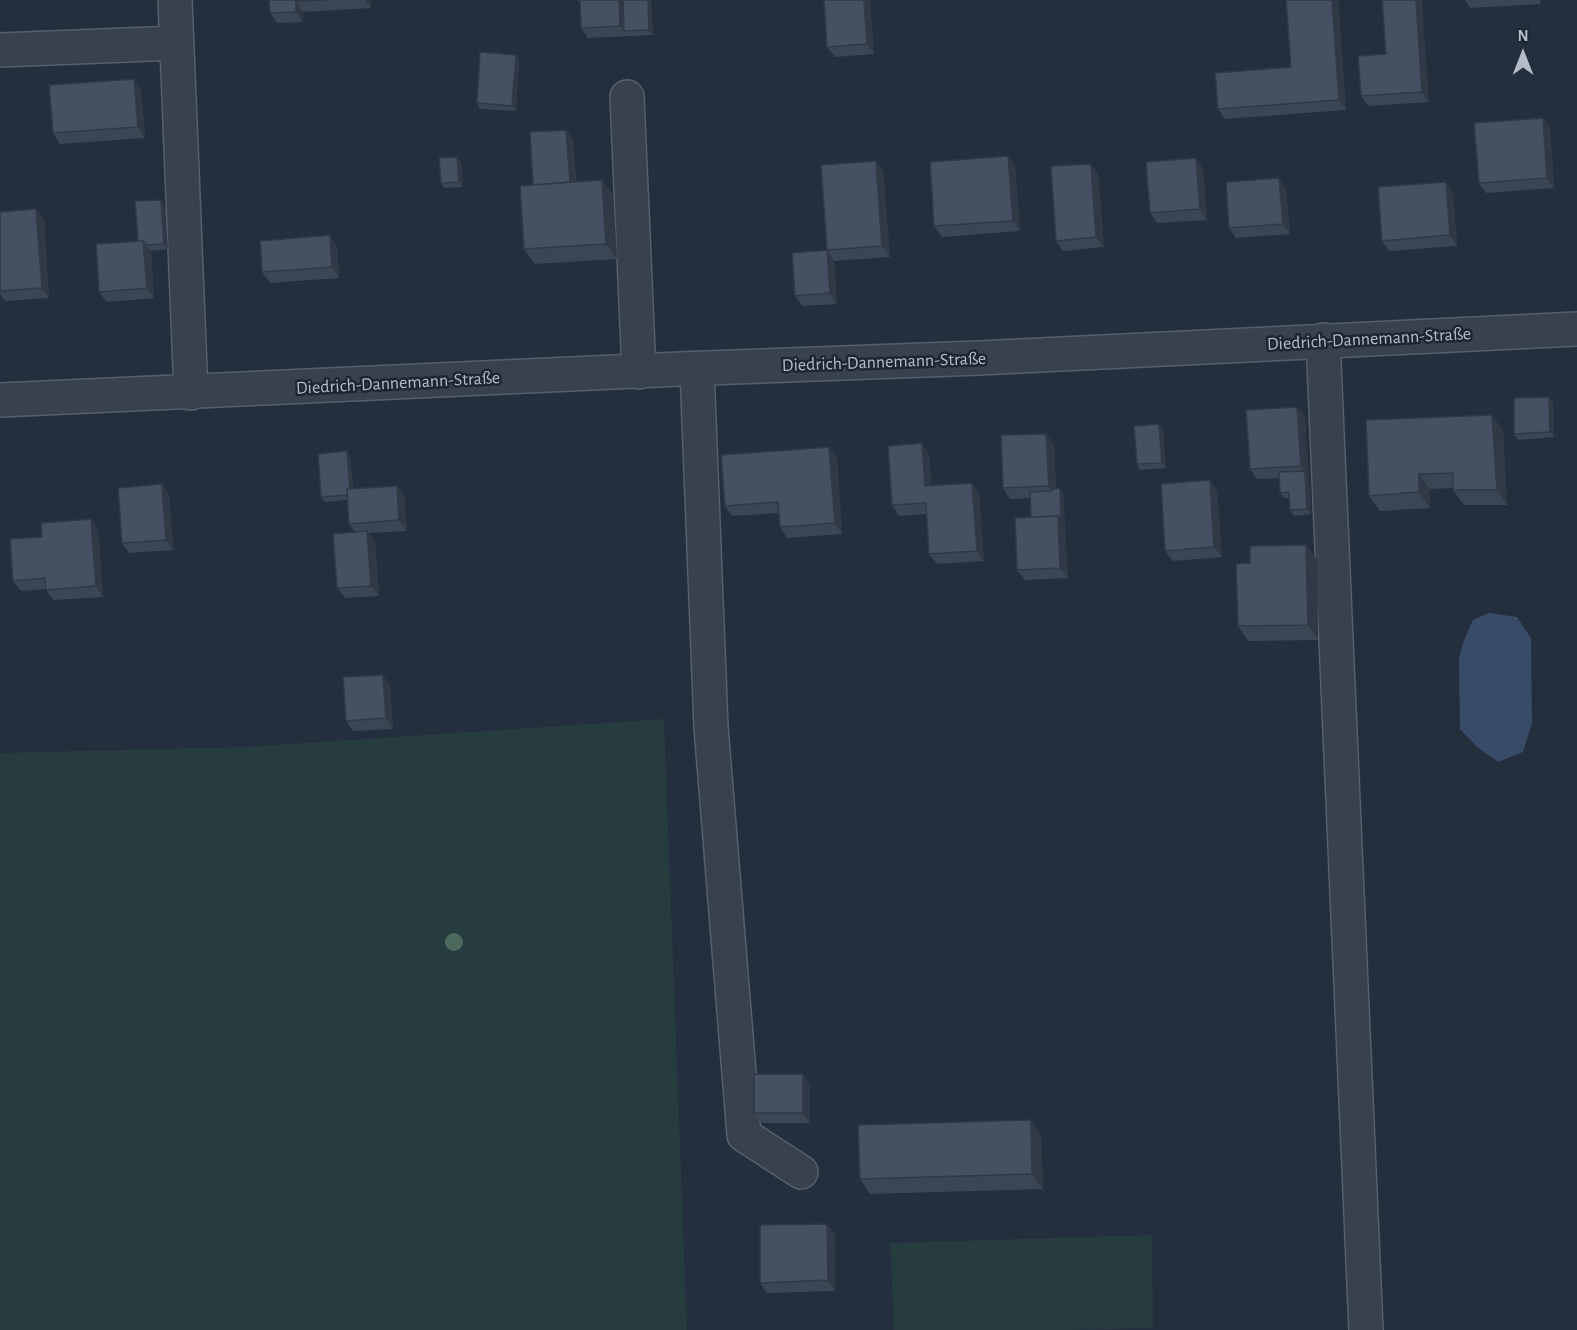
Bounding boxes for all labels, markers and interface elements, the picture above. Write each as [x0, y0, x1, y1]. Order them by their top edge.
north arrow [1493, 24, 1553, 84]
text: N [1517, 28, 1529, 44]
street label: Diedrich-Dannemann-Straße [1266, 323, 1472, 355]
street label: Diedrich-Dannemann-Straße [781, 348, 987, 376]
street label: Diedrich-Dannemann-Straße [295, 367, 501, 399]

